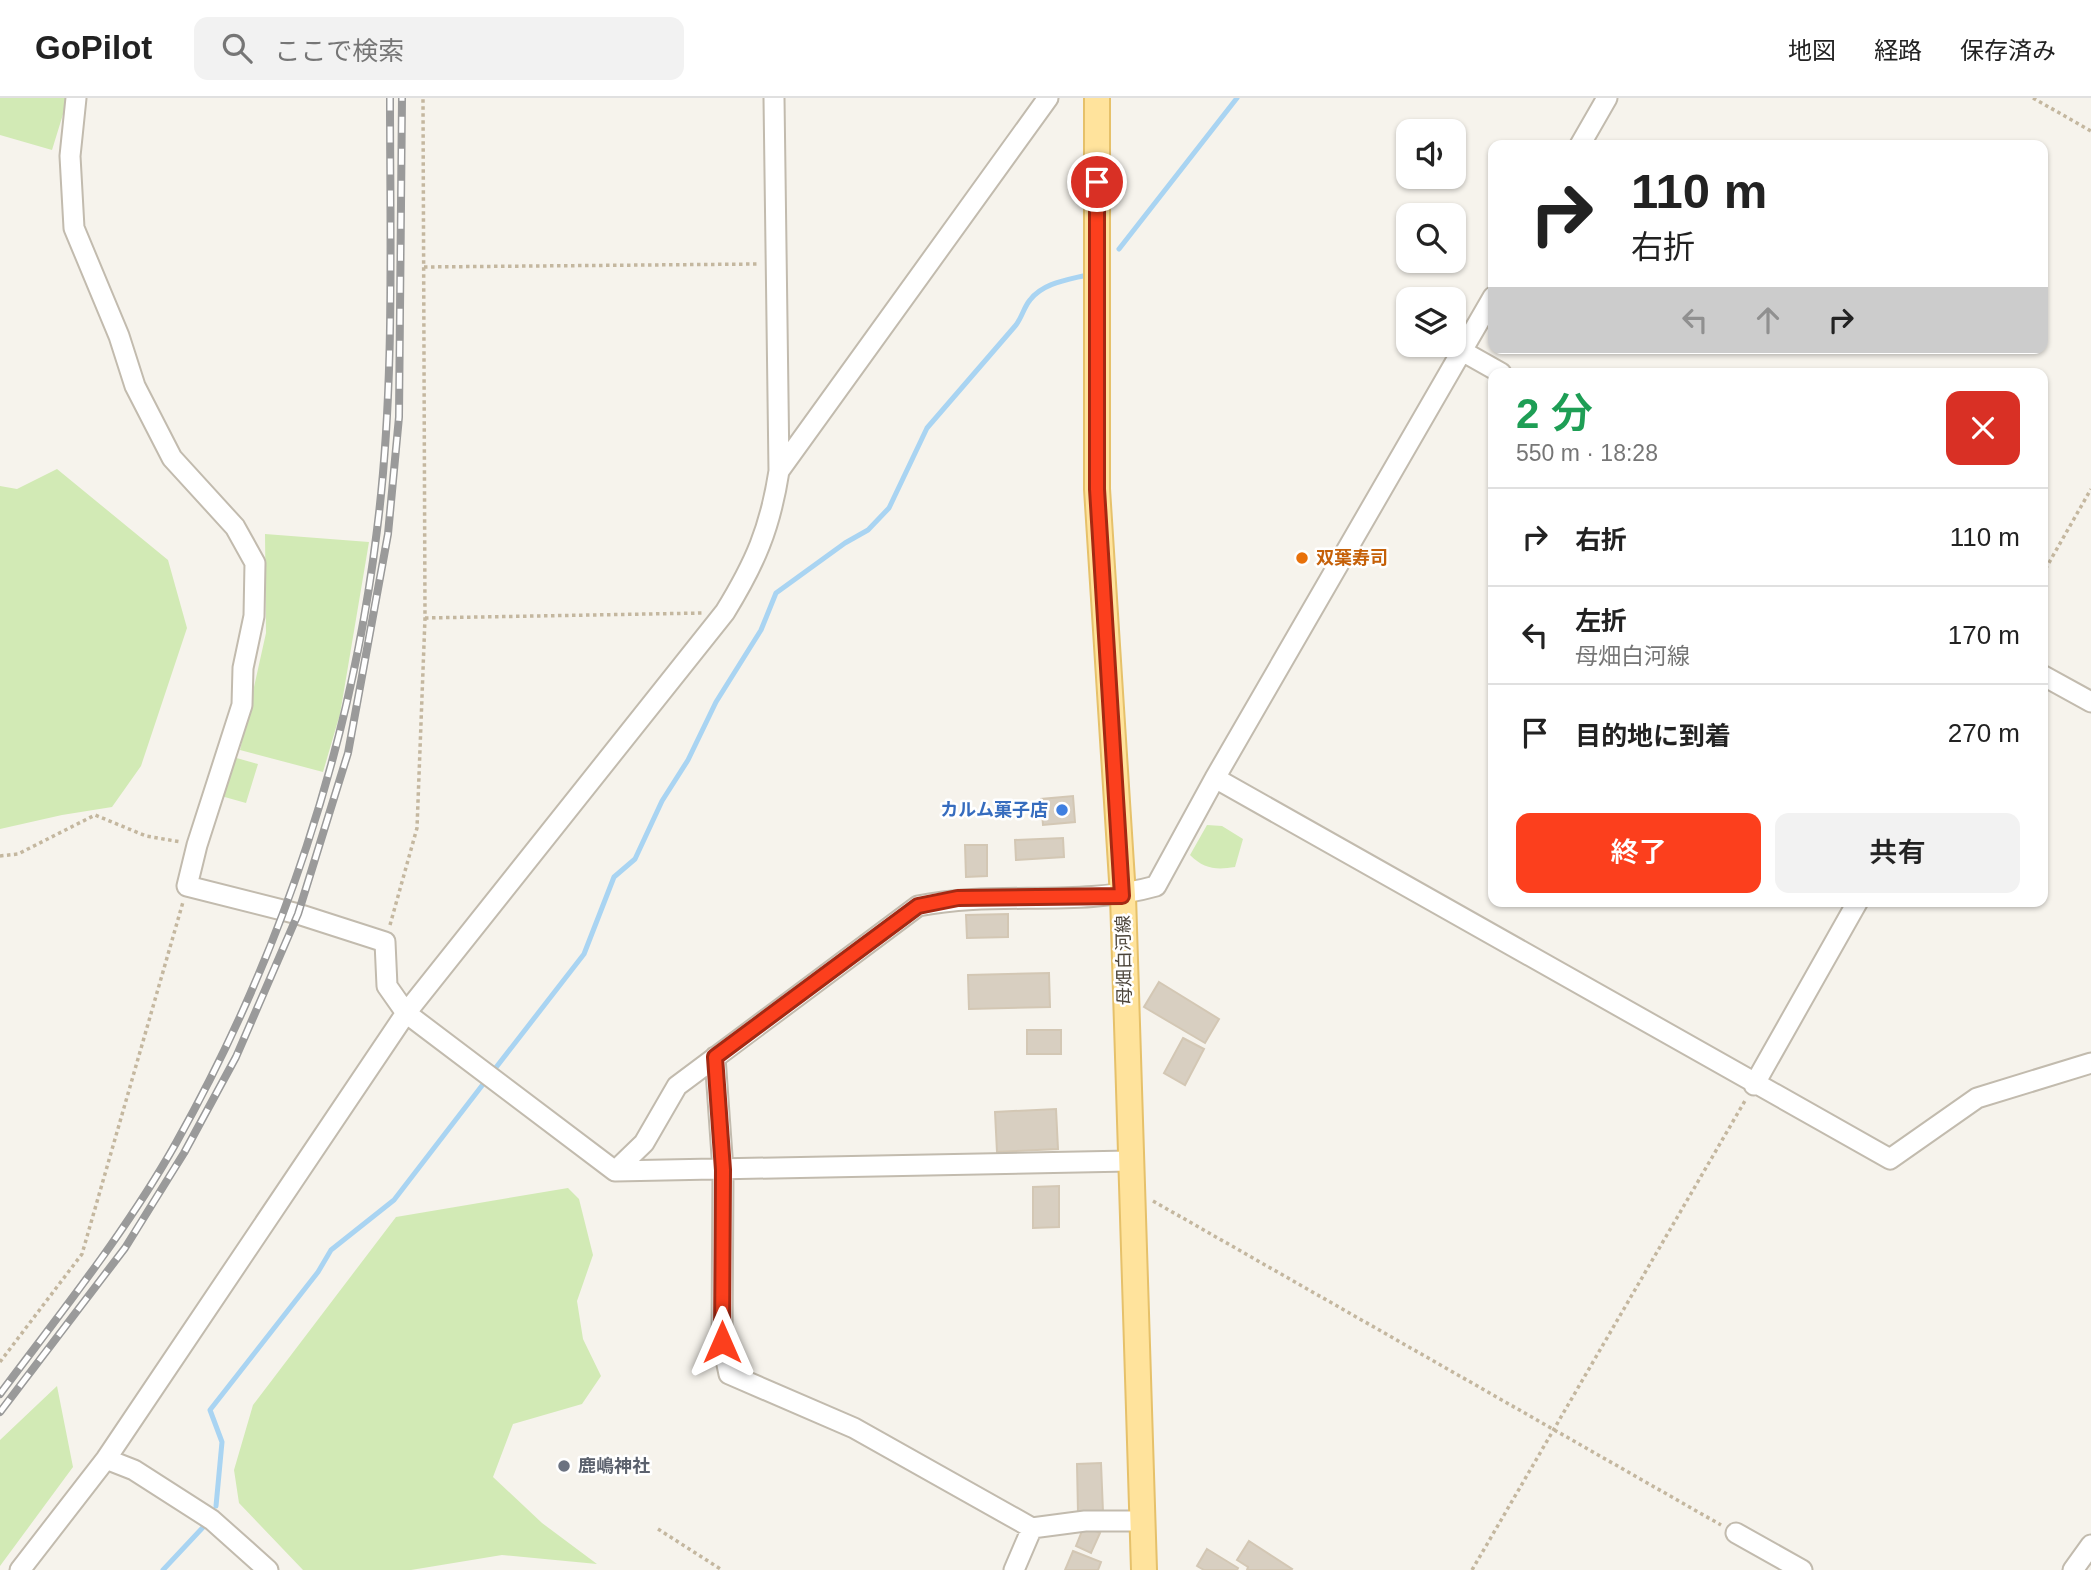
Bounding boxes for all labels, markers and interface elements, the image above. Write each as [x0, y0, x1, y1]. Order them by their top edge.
search box [194, 17, 684, 80]
text: GoPilot [35, 29, 152, 66]
icon: search [218, 29, 256, 67]
text: ここで検索 [274, 36, 404, 66]
text: 地図 [1788, 37, 1836, 64]
text: 経路 [1874, 37, 1922, 64]
text: 保存済み [1960, 37, 2056, 64]
map controls [1396, 119, 1466, 357]
button: sound [1396, 119, 1466, 189]
pin [1067, 152, 1127, 212]
icon: arrive [1078, 163, 1116, 201]
text: 110 m [1631, 164, 1767, 218]
icon: right [1516, 168, 1607, 259]
button: search [1396, 203, 1466, 273]
text: 右折 [1631, 229, 1695, 265]
button: layers [1396, 287, 1466, 357]
icon: left [1676, 301, 1714, 339]
icon: ahead [1749, 301, 1787, 339]
icon: right [1822, 301, 1860, 339]
text: 2 分 [1516, 390, 1593, 437]
button: close [1946, 391, 2020, 465]
text: 550 m · 18:28 [1516, 440, 1658, 466]
icon: right [1516, 518, 1554, 556]
text: 110 m [1950, 522, 2020, 552]
text: 右折 [1575, 525, 1627, 555]
place label: 双葉寿司 [1316, 548, 1388, 568]
marker: 双葉寿司 [1294, 550, 1310, 566]
text: 左折 [1575, 606, 1627, 636]
icon: left [1516, 616, 1554, 654]
text: 170 m [1948, 620, 2020, 650]
text: 母畑白河線 [1575, 643, 1690, 669]
icon: arrive [1516, 714, 1554, 752]
text: 270 m [1948, 718, 2020, 748]
text: 目的地に到着 [1575, 721, 1731, 751]
place label: カルム菓子店 [940, 800, 1048, 820]
marker: カルム菓子店 [1054, 802, 1070, 818]
button: 終了 [1516, 813, 1761, 893]
button: 共有 [1775, 813, 2020, 893]
street label: 母畑白河線 [1113, 915, 1135, 1005]
position arrow [685, 1305, 759, 1379]
place label: 鹿嶋神社 [578, 1456, 650, 1476]
marker: 鹿嶋神社 [556, 1458, 572, 1474]

